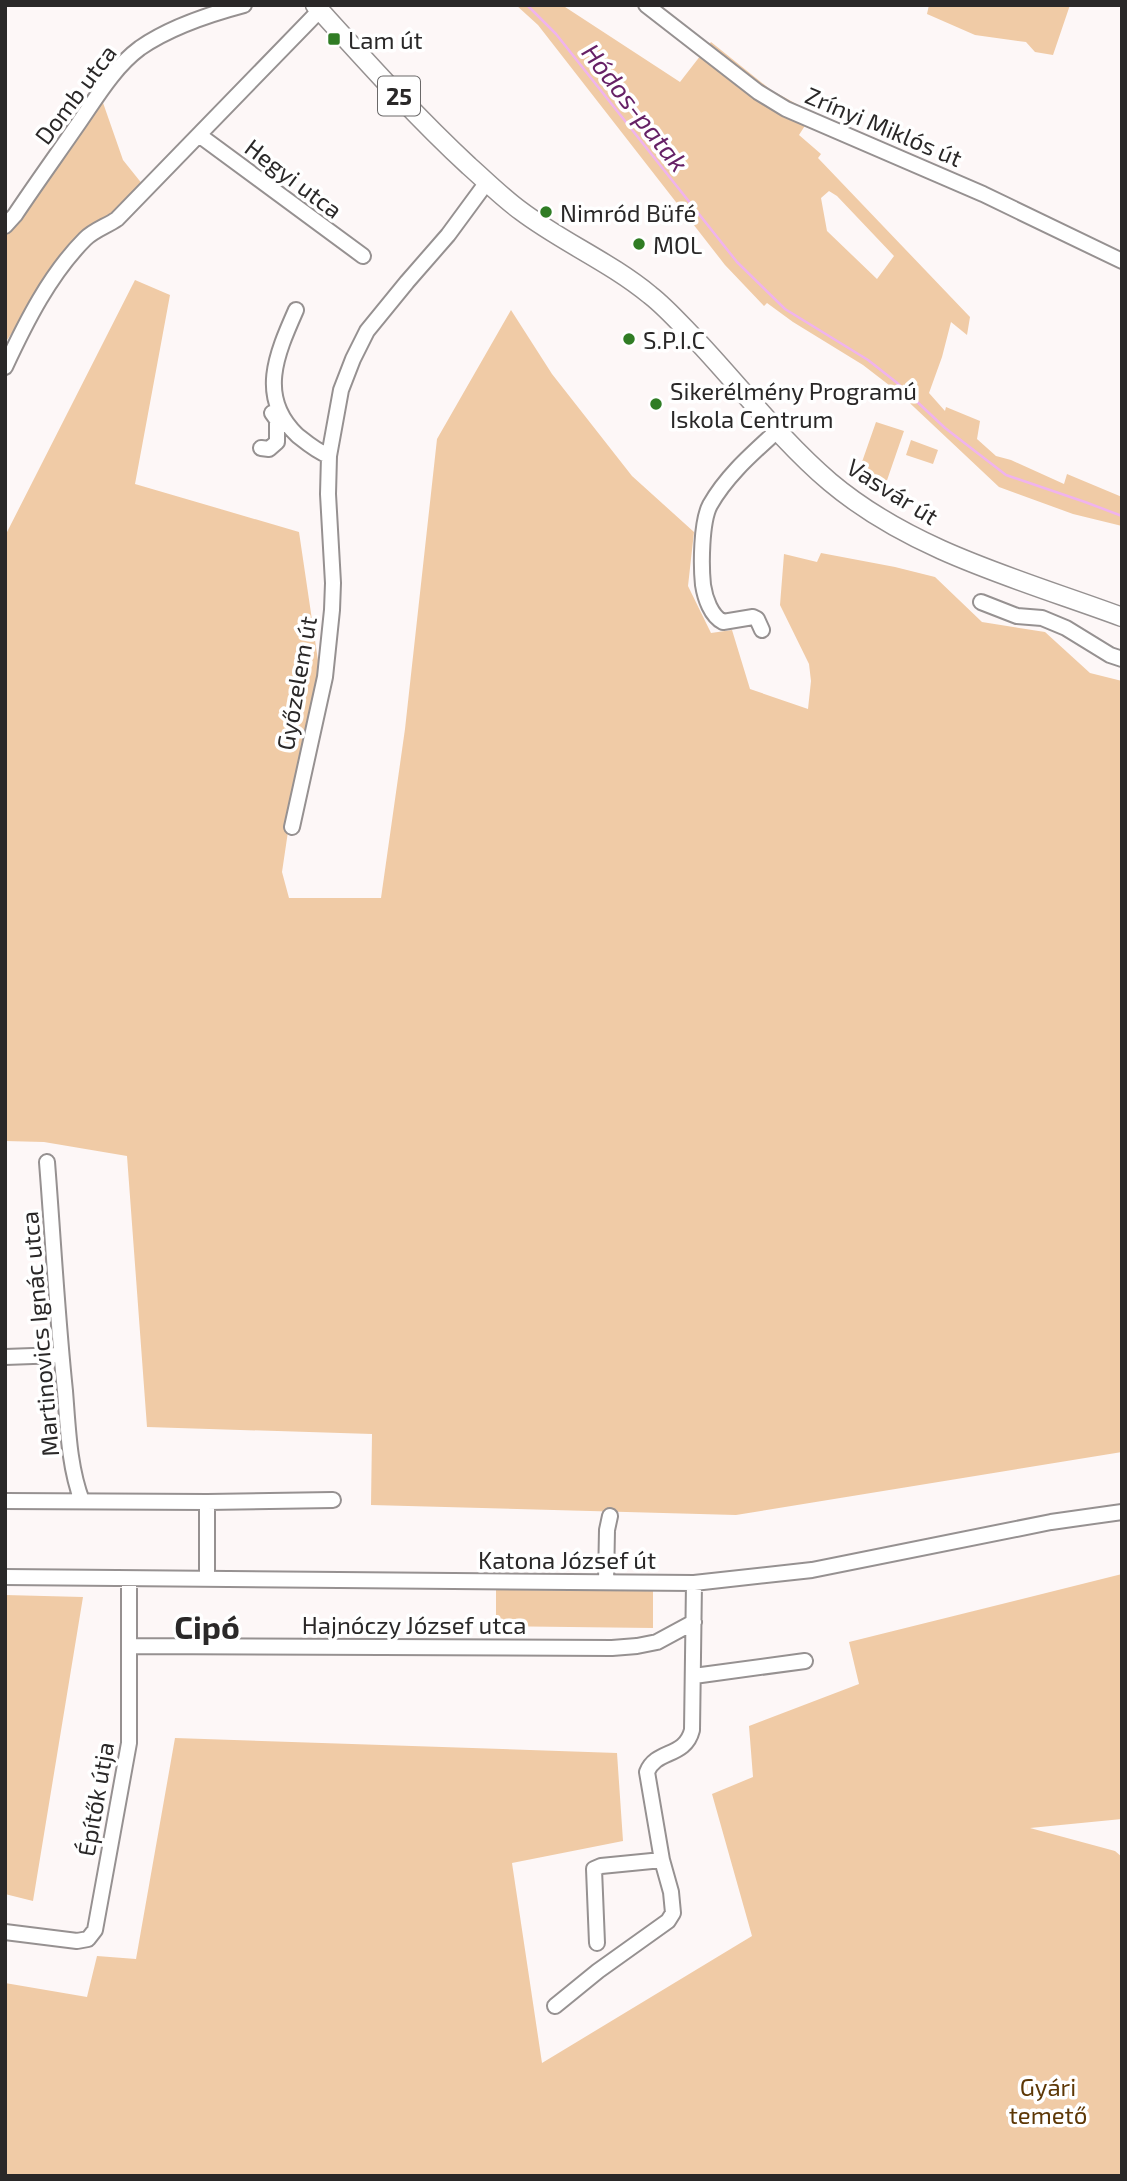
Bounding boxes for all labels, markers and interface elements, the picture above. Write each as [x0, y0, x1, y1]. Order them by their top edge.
place label: Lam út [348, 25, 423, 54]
marker: Lam út [326, 31, 342, 47]
water label: Hódos-patak [576, 37, 696, 177]
street label: Domb utca [28, 38, 122, 150]
road number: 25 [378, 76, 420, 116]
street label: Zrínyi Miklós út [801, 80, 967, 172]
street label: Hegyi utca [240, 132, 348, 224]
place label: Nimród Büfé [560, 198, 696, 227]
marker: Nimród Büfé [538, 204, 554, 220]
place label: MOL [653, 230, 702, 259]
marker: MOL [631, 236, 647, 252]
place label: S.P.I.C [643, 325, 705, 354]
marker: S.P.I.C [621, 331, 637, 347]
place label: Sikerélmény Programú Iskola Centrum [670, 376, 917, 433]
marker: Sikerélmény Programú Iskola Centrum [648, 396, 664, 412]
street label: Vasvár út [842, 452, 944, 530]
street label: Győzelem út [270, 614, 322, 752]
street label: Martinovics Ignác utca [14, 1210, 64, 1458]
street label: Katona József út [478, 1545, 656, 1574]
district label: Cipó [174, 1607, 240, 1645]
street label: Hajnóczy József utca [302, 1610, 526, 1639]
street label: Építők útja [71, 1740, 119, 1858]
park label: Gyári temető [1009, 2072, 1087, 2129]

